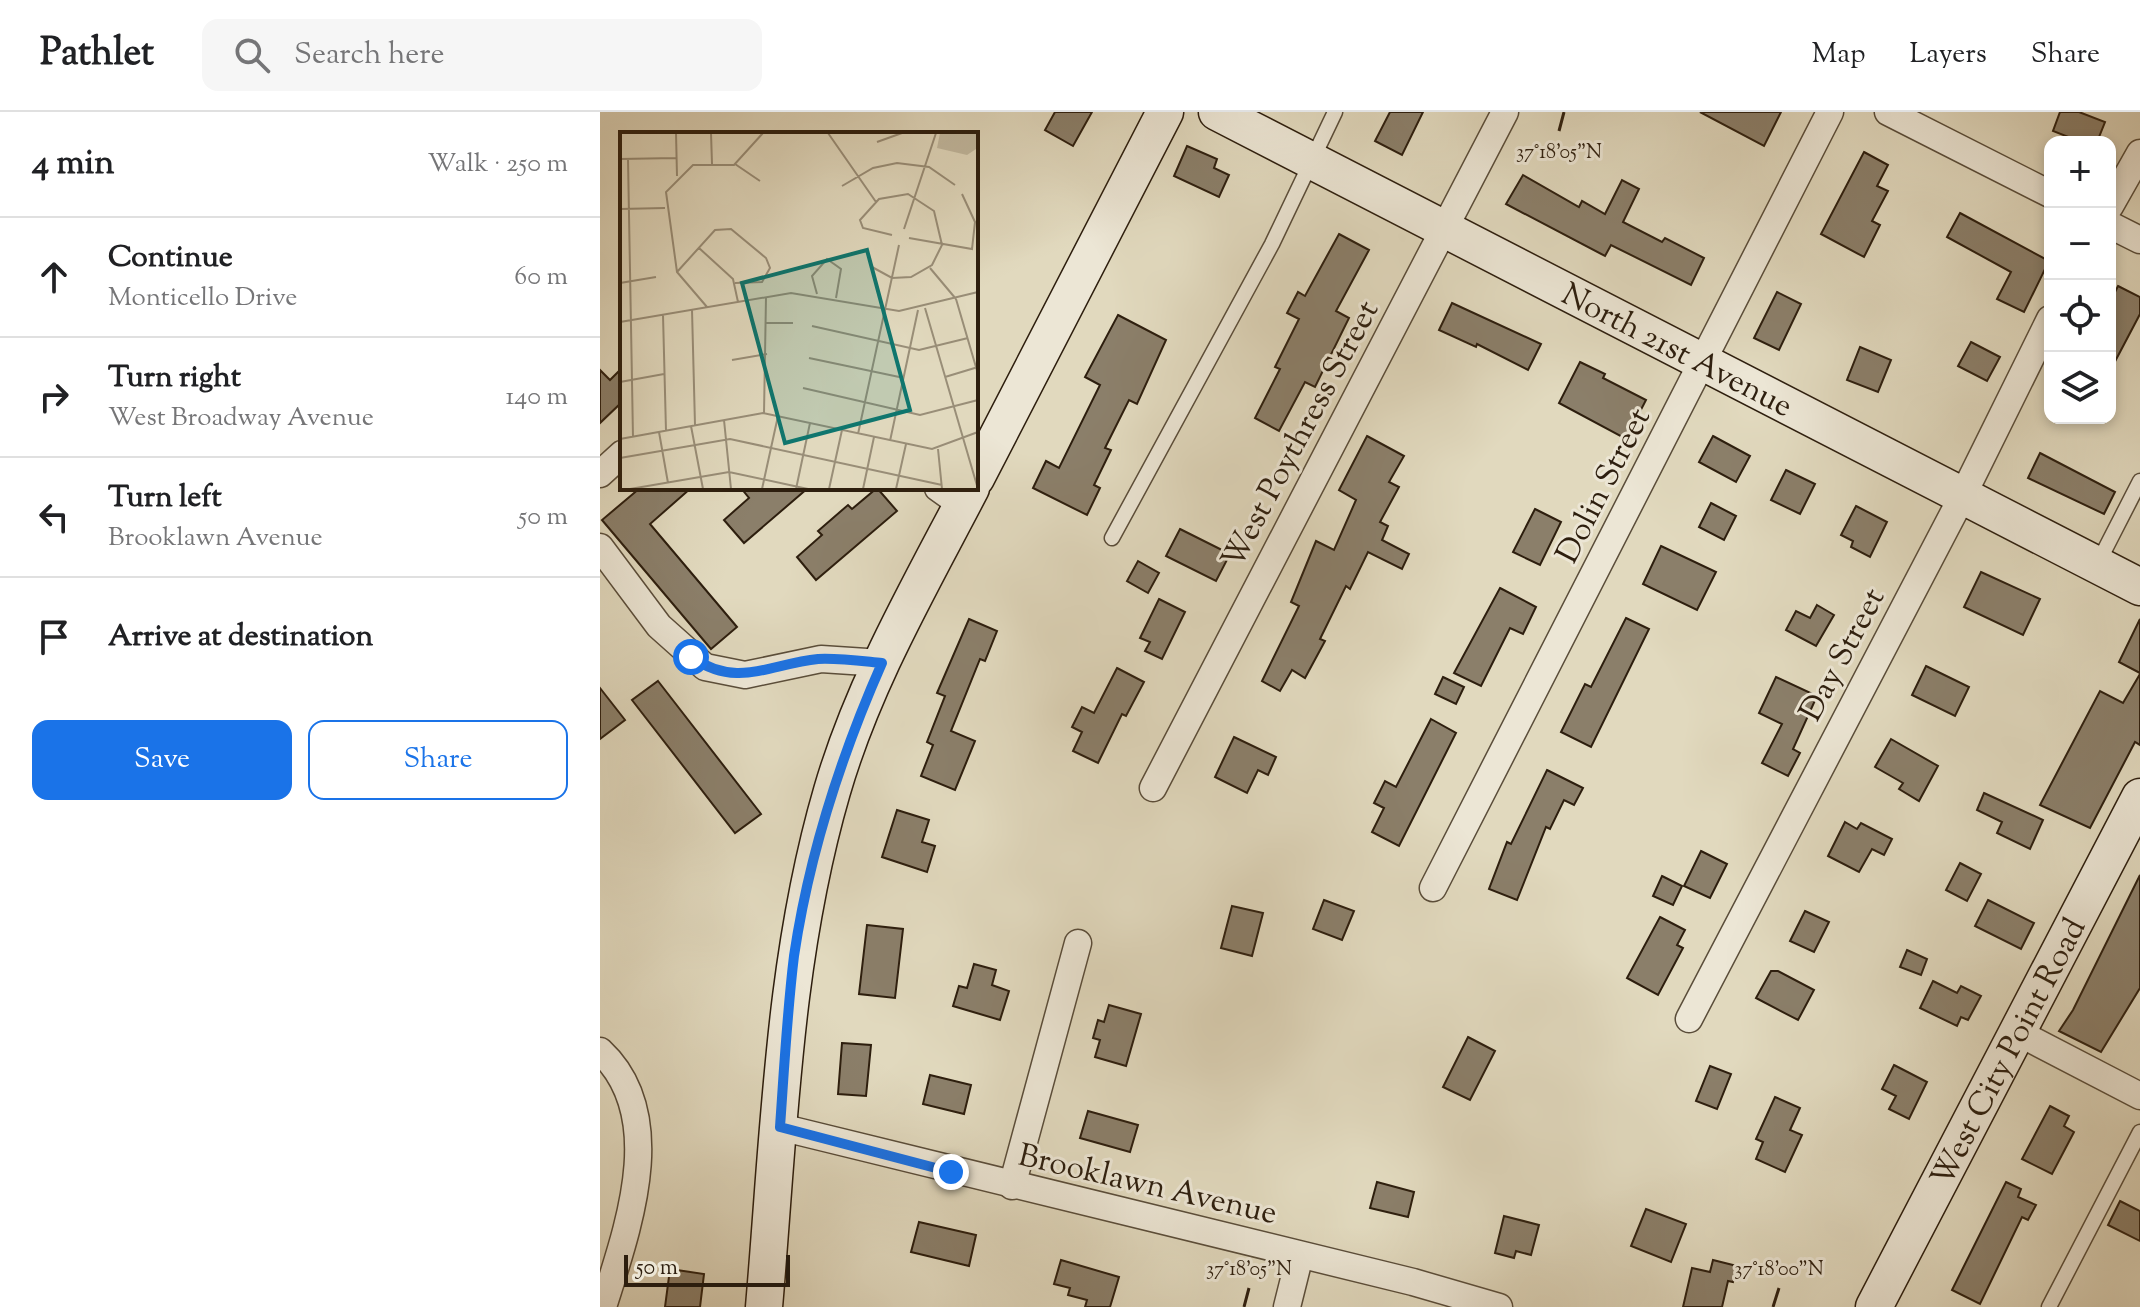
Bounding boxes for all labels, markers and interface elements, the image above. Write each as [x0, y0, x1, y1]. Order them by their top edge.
search box [202, 19, 762, 91]
text: Pathlet [40, 28, 154, 82]
icon: search [230, 33, 274, 77]
text: Search here [294, 34, 445, 77]
text: Map [1812, 35, 1865, 75]
text: Layers [1909, 35, 1987, 75]
text: Share [2031, 35, 2100, 75]
inset map [620, 132, 978, 490]
map controls [2044, 136, 2116, 424]
button: + [2044, 136, 2116, 208]
text: 37°18'05"N [1516, 139, 1602, 168]
text: 4 min [32, 140, 114, 189]
text: Walk · 250 m [427, 146, 568, 183]
button: − [2044, 208, 2116, 280]
text: Continue [108, 237, 233, 280]
icon: ahead [32, 255, 76, 299]
text: 60 m [514, 259, 568, 296]
street label: North 21st Avenue [1553, 273, 1800, 430]
text: Monticello Drive [108, 280, 297, 317]
button: locate [2044, 280, 2116, 352]
street label: West Poythress Street [1211, 293, 1392, 578]
button: layers [2044, 352, 2116, 424]
text: Turn right [108, 357, 241, 400]
icon: right [32, 375, 76, 419]
text: 140 m [505, 379, 568, 416]
text: West Broadway Avenue [108, 400, 374, 437]
street label: Dolin Street [1546, 401, 1664, 572]
text: Turn left [108, 477, 222, 520]
icon: left [32, 495, 76, 539]
text: 50 m [518, 499, 568, 536]
text: Brooklawn Avenue [108, 520, 323, 557]
street label: Day Street [1789, 581, 1898, 730]
icon: arrive [32, 615, 76, 659]
text: Arrive at destination [108, 616, 373, 659]
route start [673, 639, 709, 675]
button: Save [32, 720, 292, 800]
button: Share [308, 720, 568, 800]
street label: West City Point Road [1921, 911, 2099, 1196]
street label: Brooklawn Avenue [1013, 1134, 1281, 1238]
route end [933, 1154, 969, 1190]
scale bar [624, 1251, 790, 1287]
text: 50 m [636, 1253, 678, 1285]
text: 37°18'05"N [1206, 1256, 1292, 1285]
text: 37°18'00"N [1734, 1256, 1824, 1285]

